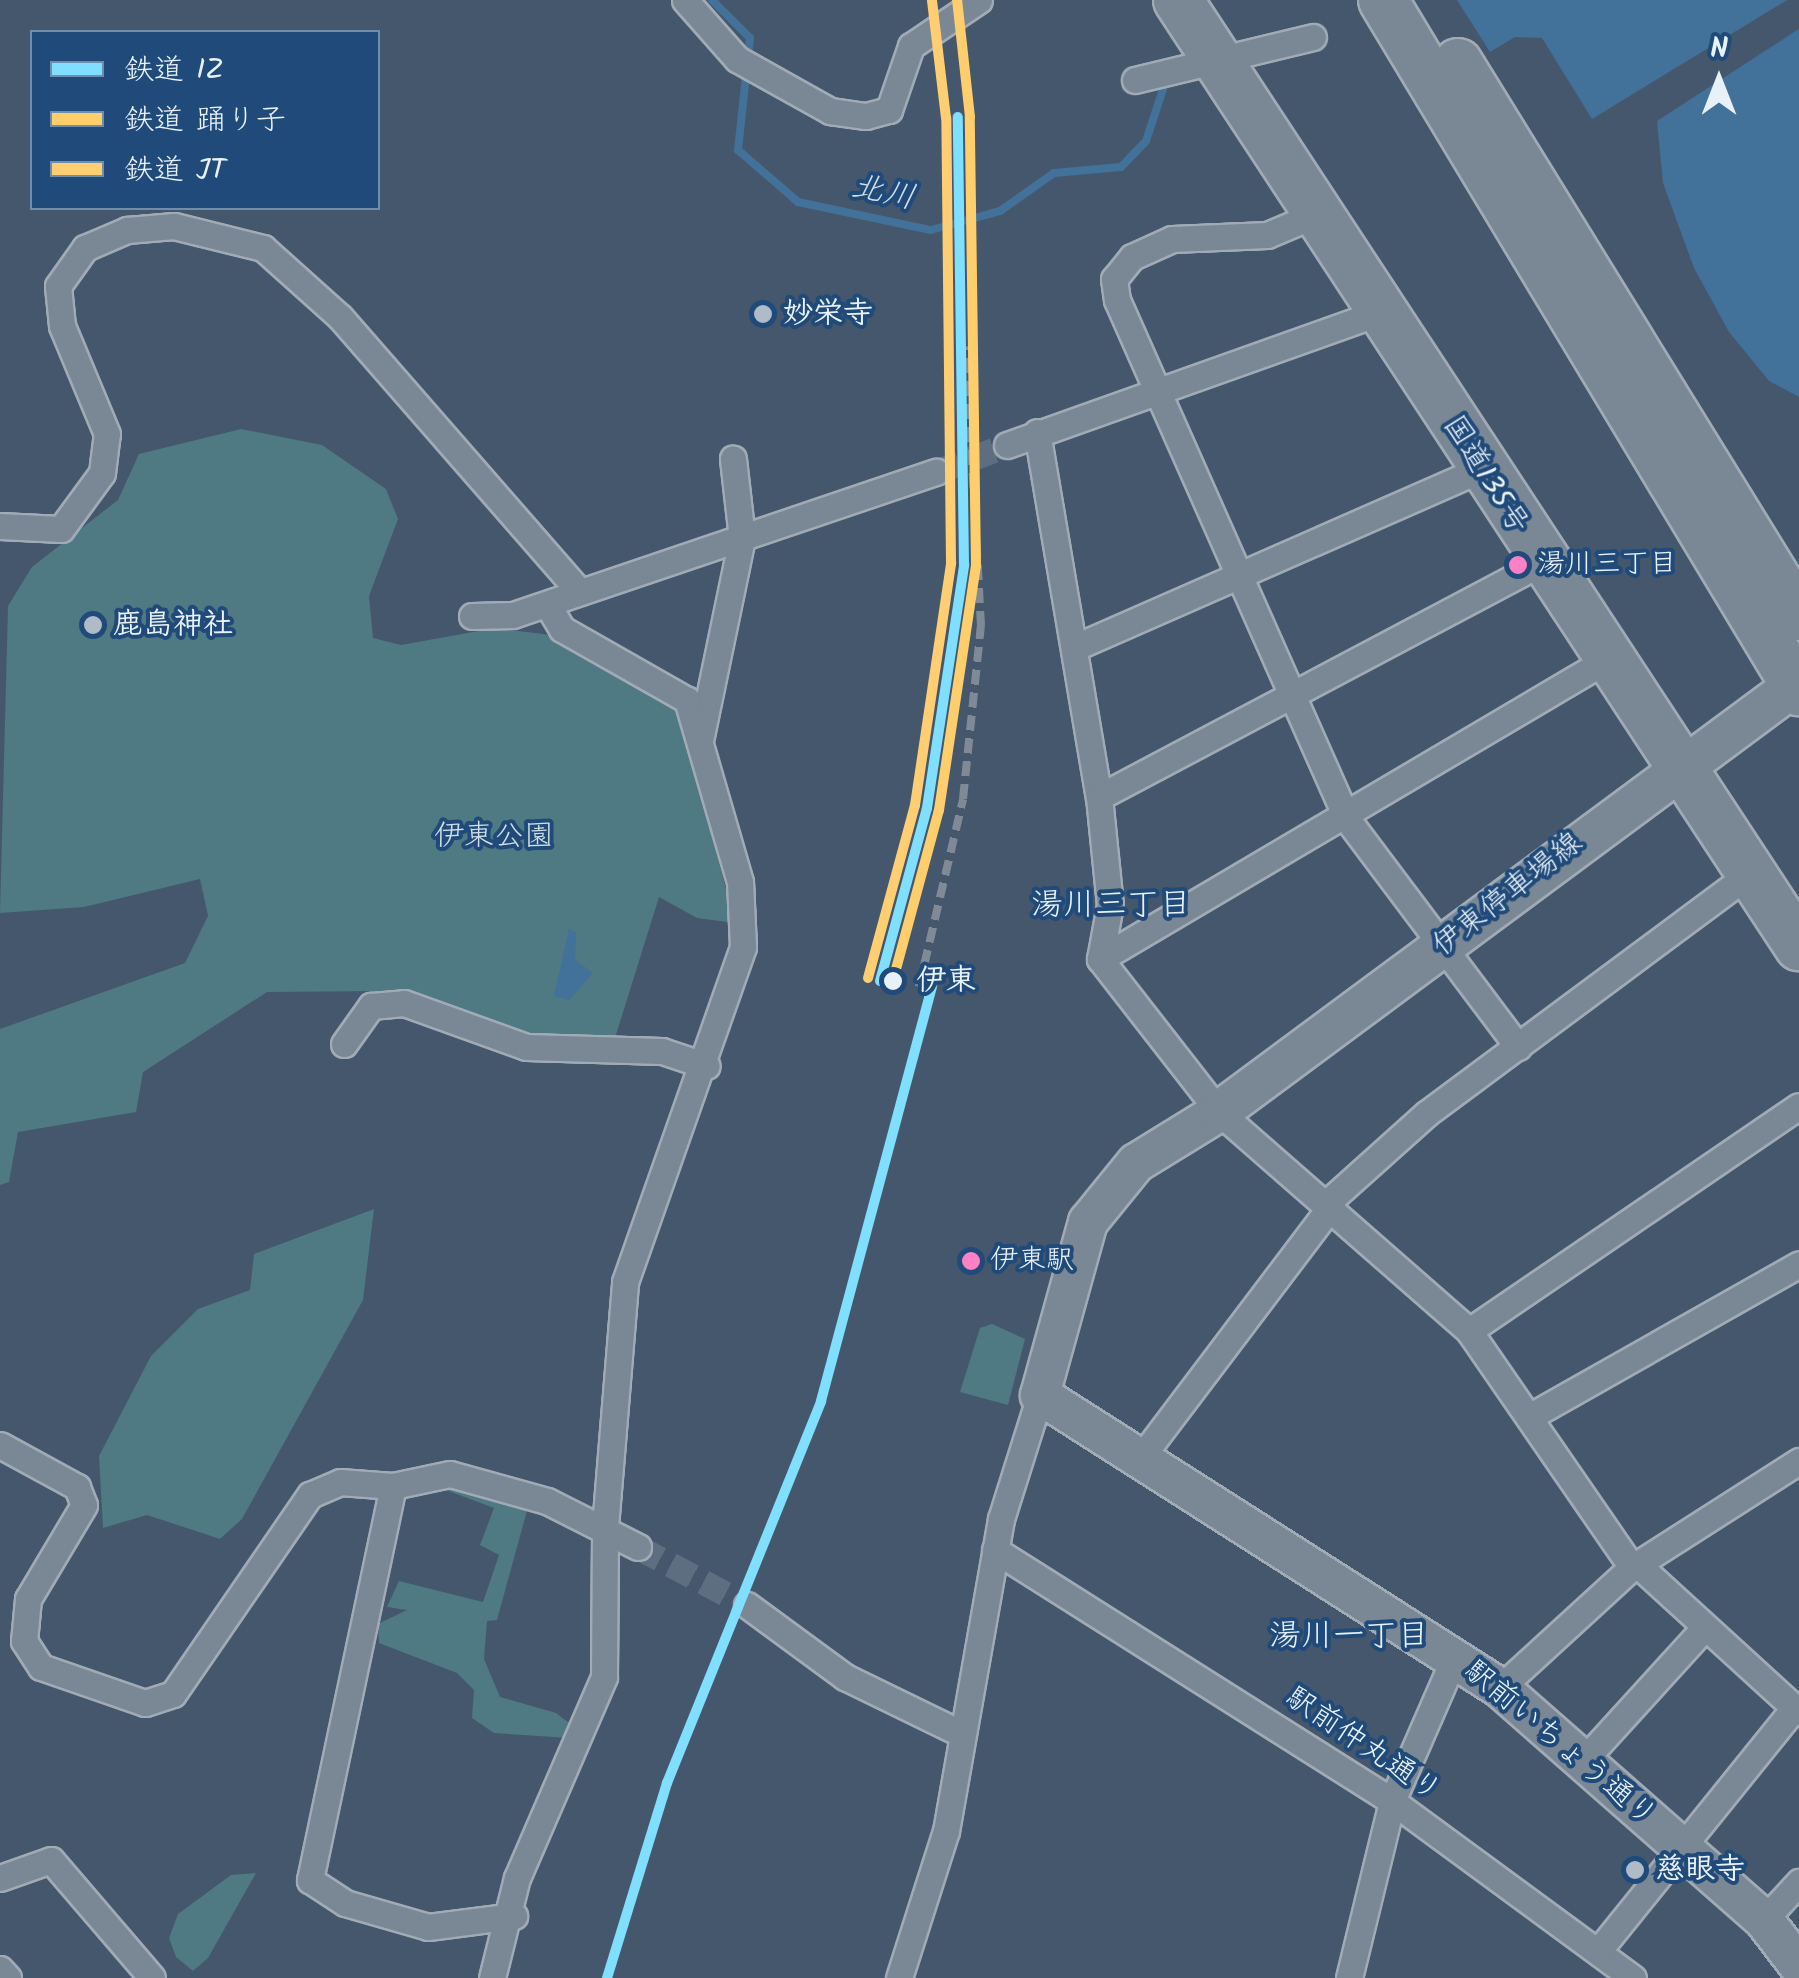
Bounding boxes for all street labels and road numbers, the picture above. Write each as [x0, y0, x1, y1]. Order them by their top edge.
street label: 国道135号 [1435, 409, 1535, 541]
street label: 伊東停車場線 [1426, 825, 1590, 965]
street label: 駅前いちょう通り [1457, 1653, 1663, 1835]
street label: 駅前仲丸通り [1278, 1680, 1448, 1810]

